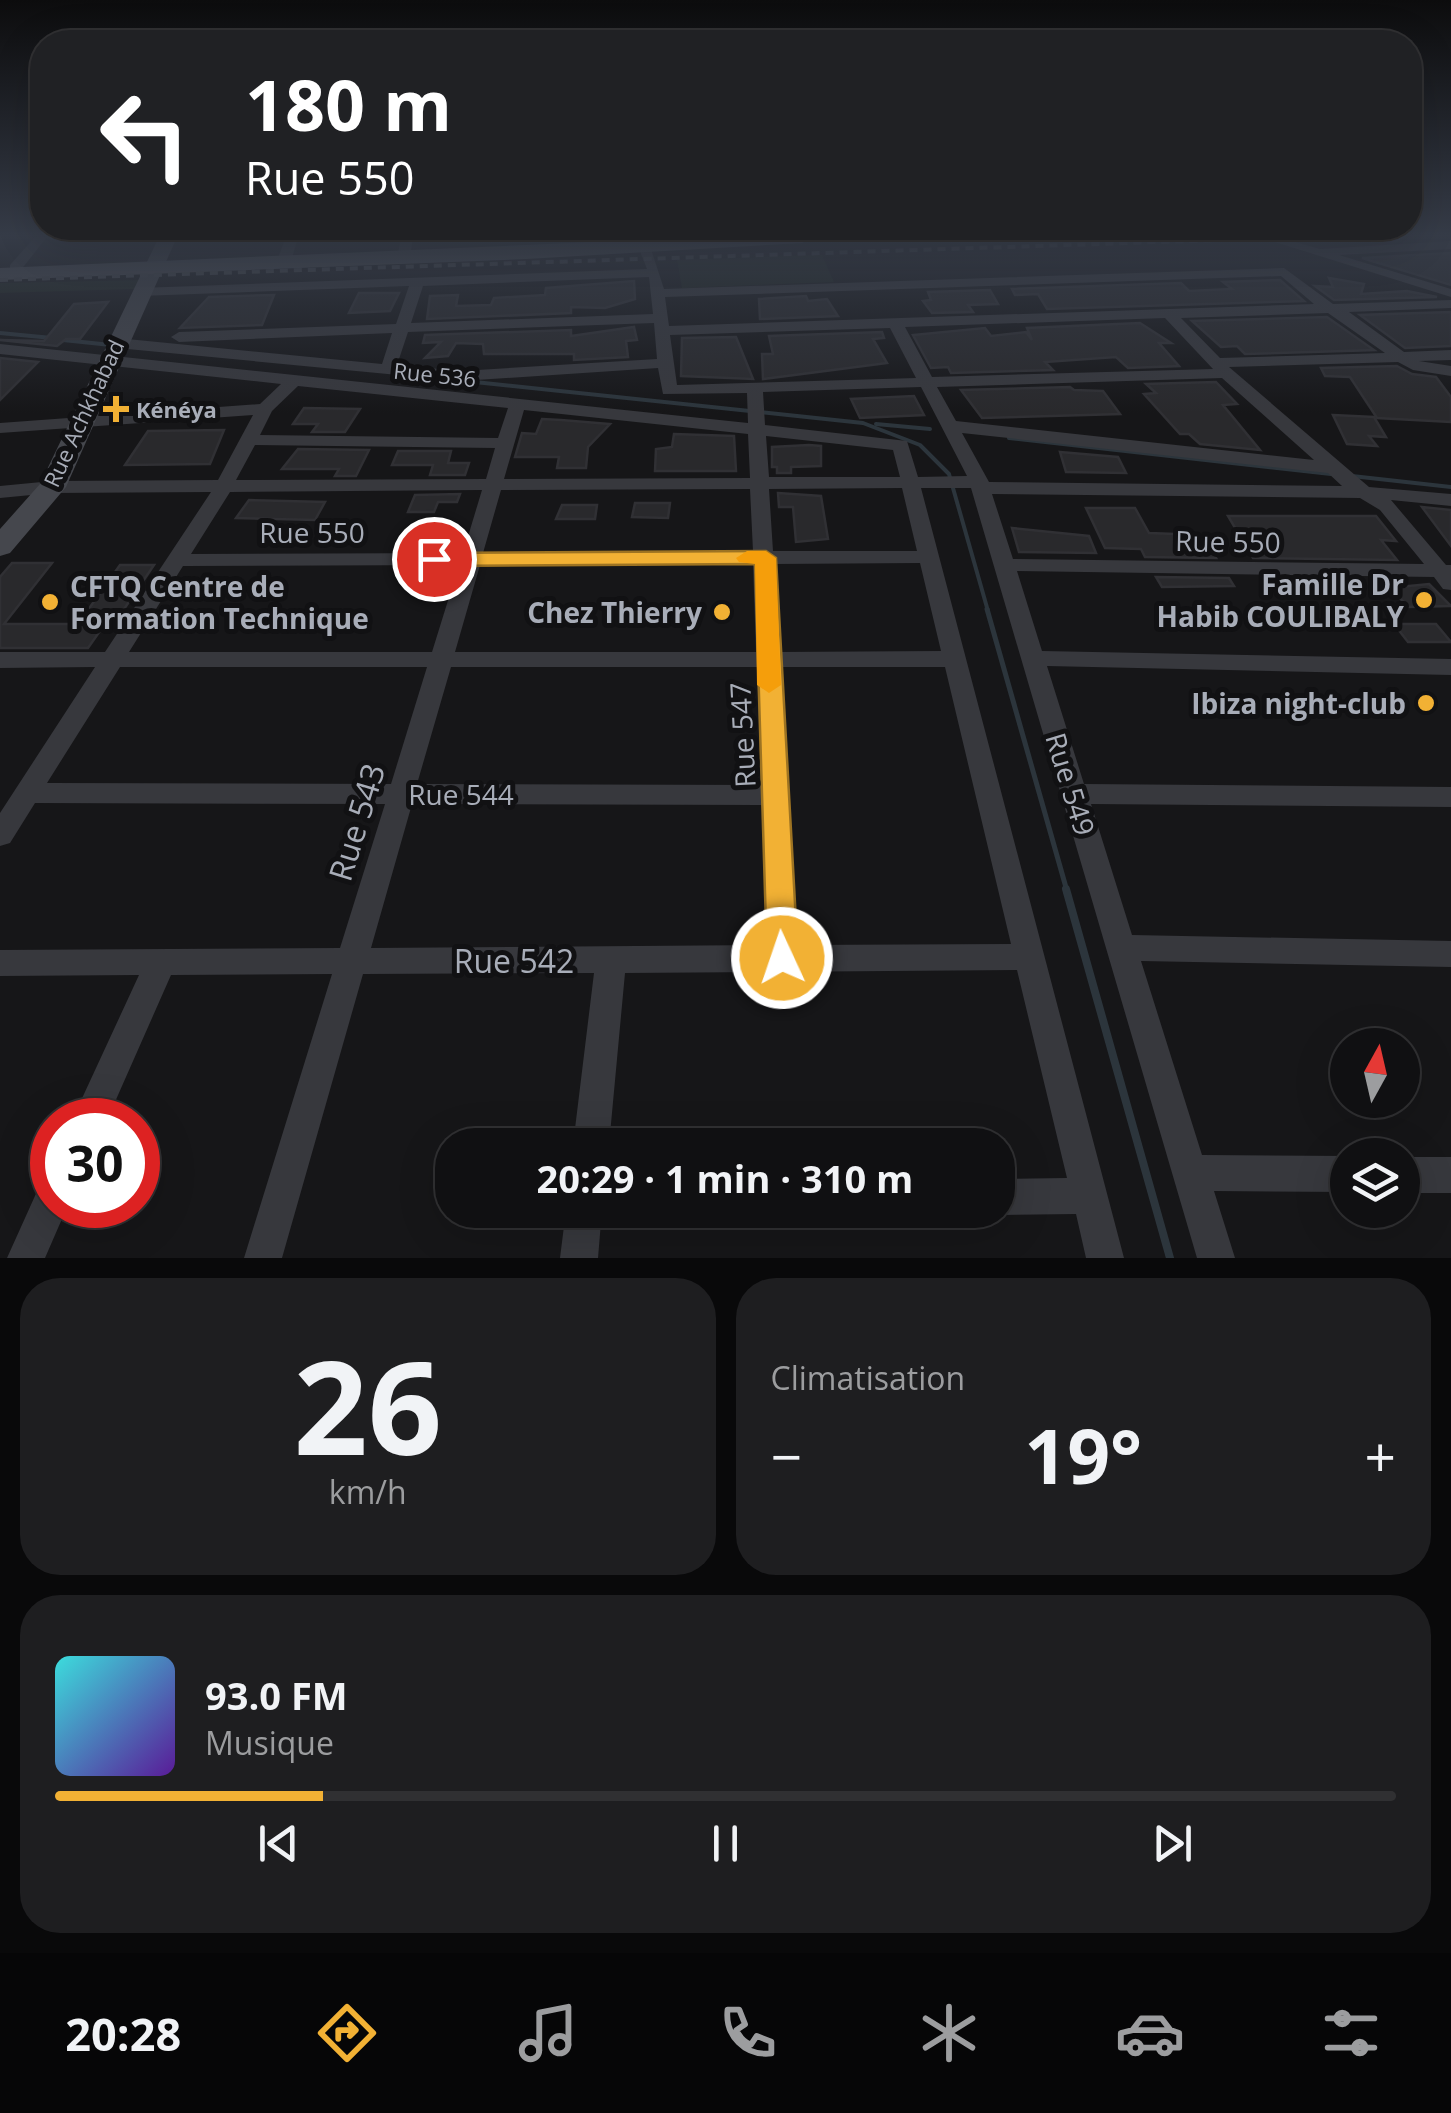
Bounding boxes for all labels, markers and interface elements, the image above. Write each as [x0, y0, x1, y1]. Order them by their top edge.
text: 180 m [245, 56, 452, 152]
icon: left [80, 70, 210, 200]
text: Rue 550 [245, 147, 415, 208]
street label: Rue Achkhabad [36, 334, 130, 492]
street label: Rue 536 [392, 355, 478, 393]
place label: Kénéya [136, 394, 217, 424]
marker: Kénéya [105, 398, 127, 420]
street label: Rue 550 [259, 513, 365, 551]
pin [392, 517, 477, 602]
street label: Rue 550 [1175, 521, 1281, 561]
icon: arrive [407, 532, 462, 587]
place label: Famille Dr Habib COULIBALY [1157, 565, 1405, 635]
place label: CFTQ Centre de Formation Technique [70, 567, 369, 637]
marker: Famille Dr Habib COULIBALY [1413, 589, 1435, 611]
marker: CFTQ Centre de Formation Technique [39, 591, 61, 613]
place label: Chez Thierry [527, 593, 702, 631]
marker: Chez Thierry [711, 601, 733, 623]
street label: Rue 547 [720, 681, 764, 789]
place label: Ibiza night-club [1191, 684, 1406, 722]
marker: Ibiza night-club [1415, 692, 1437, 714]
street label: Rue 549 [1037, 728, 1105, 840]
street label: Rue 543 [318, 758, 394, 886]
street label: Rue 544 [408, 775, 514, 813]
position arrow [730, 906, 834, 1010]
street label: Rue 542 [454, 939, 574, 982]
north arrow [1330, 1028, 1420, 1118]
map controls [1330, 1028, 1420, 1228]
speed limit sign: 30 [30, 1098, 160, 1228]
button: layers [1330, 1138, 1420, 1228]
text: 20:29 · 1 min · 310 m [537, 1152, 913, 1204]
text: 26 [293, 1316, 442, 1493]
text: Climatisation [771, 1356, 965, 1399]
text: 19° [1024, 1404, 1142, 1506]
text: − [771, 1418, 802, 1493]
text: + [1365, 1418, 1396, 1493]
text: km/h [329, 1470, 407, 1513]
text: 93.0 FM [205, 1669, 348, 1721]
text: Musique [205, 1721, 334, 1764]
icon: previous [251, 1816, 306, 1871]
icon: pause [698, 1816, 753, 1871]
icon: next [1145, 1816, 1200, 1871]
icon: directions [312, 1998, 382, 2068]
icon: music [513, 1998, 583, 2068]
icon: phone [713, 1998, 783, 2068]
icon: climate [914, 1998, 984, 2068]
icon: car [1115, 1998, 1185, 2068]
icon: filters [1316, 1998, 1386, 2068]
text: 20:28 [65, 2003, 181, 2064]

